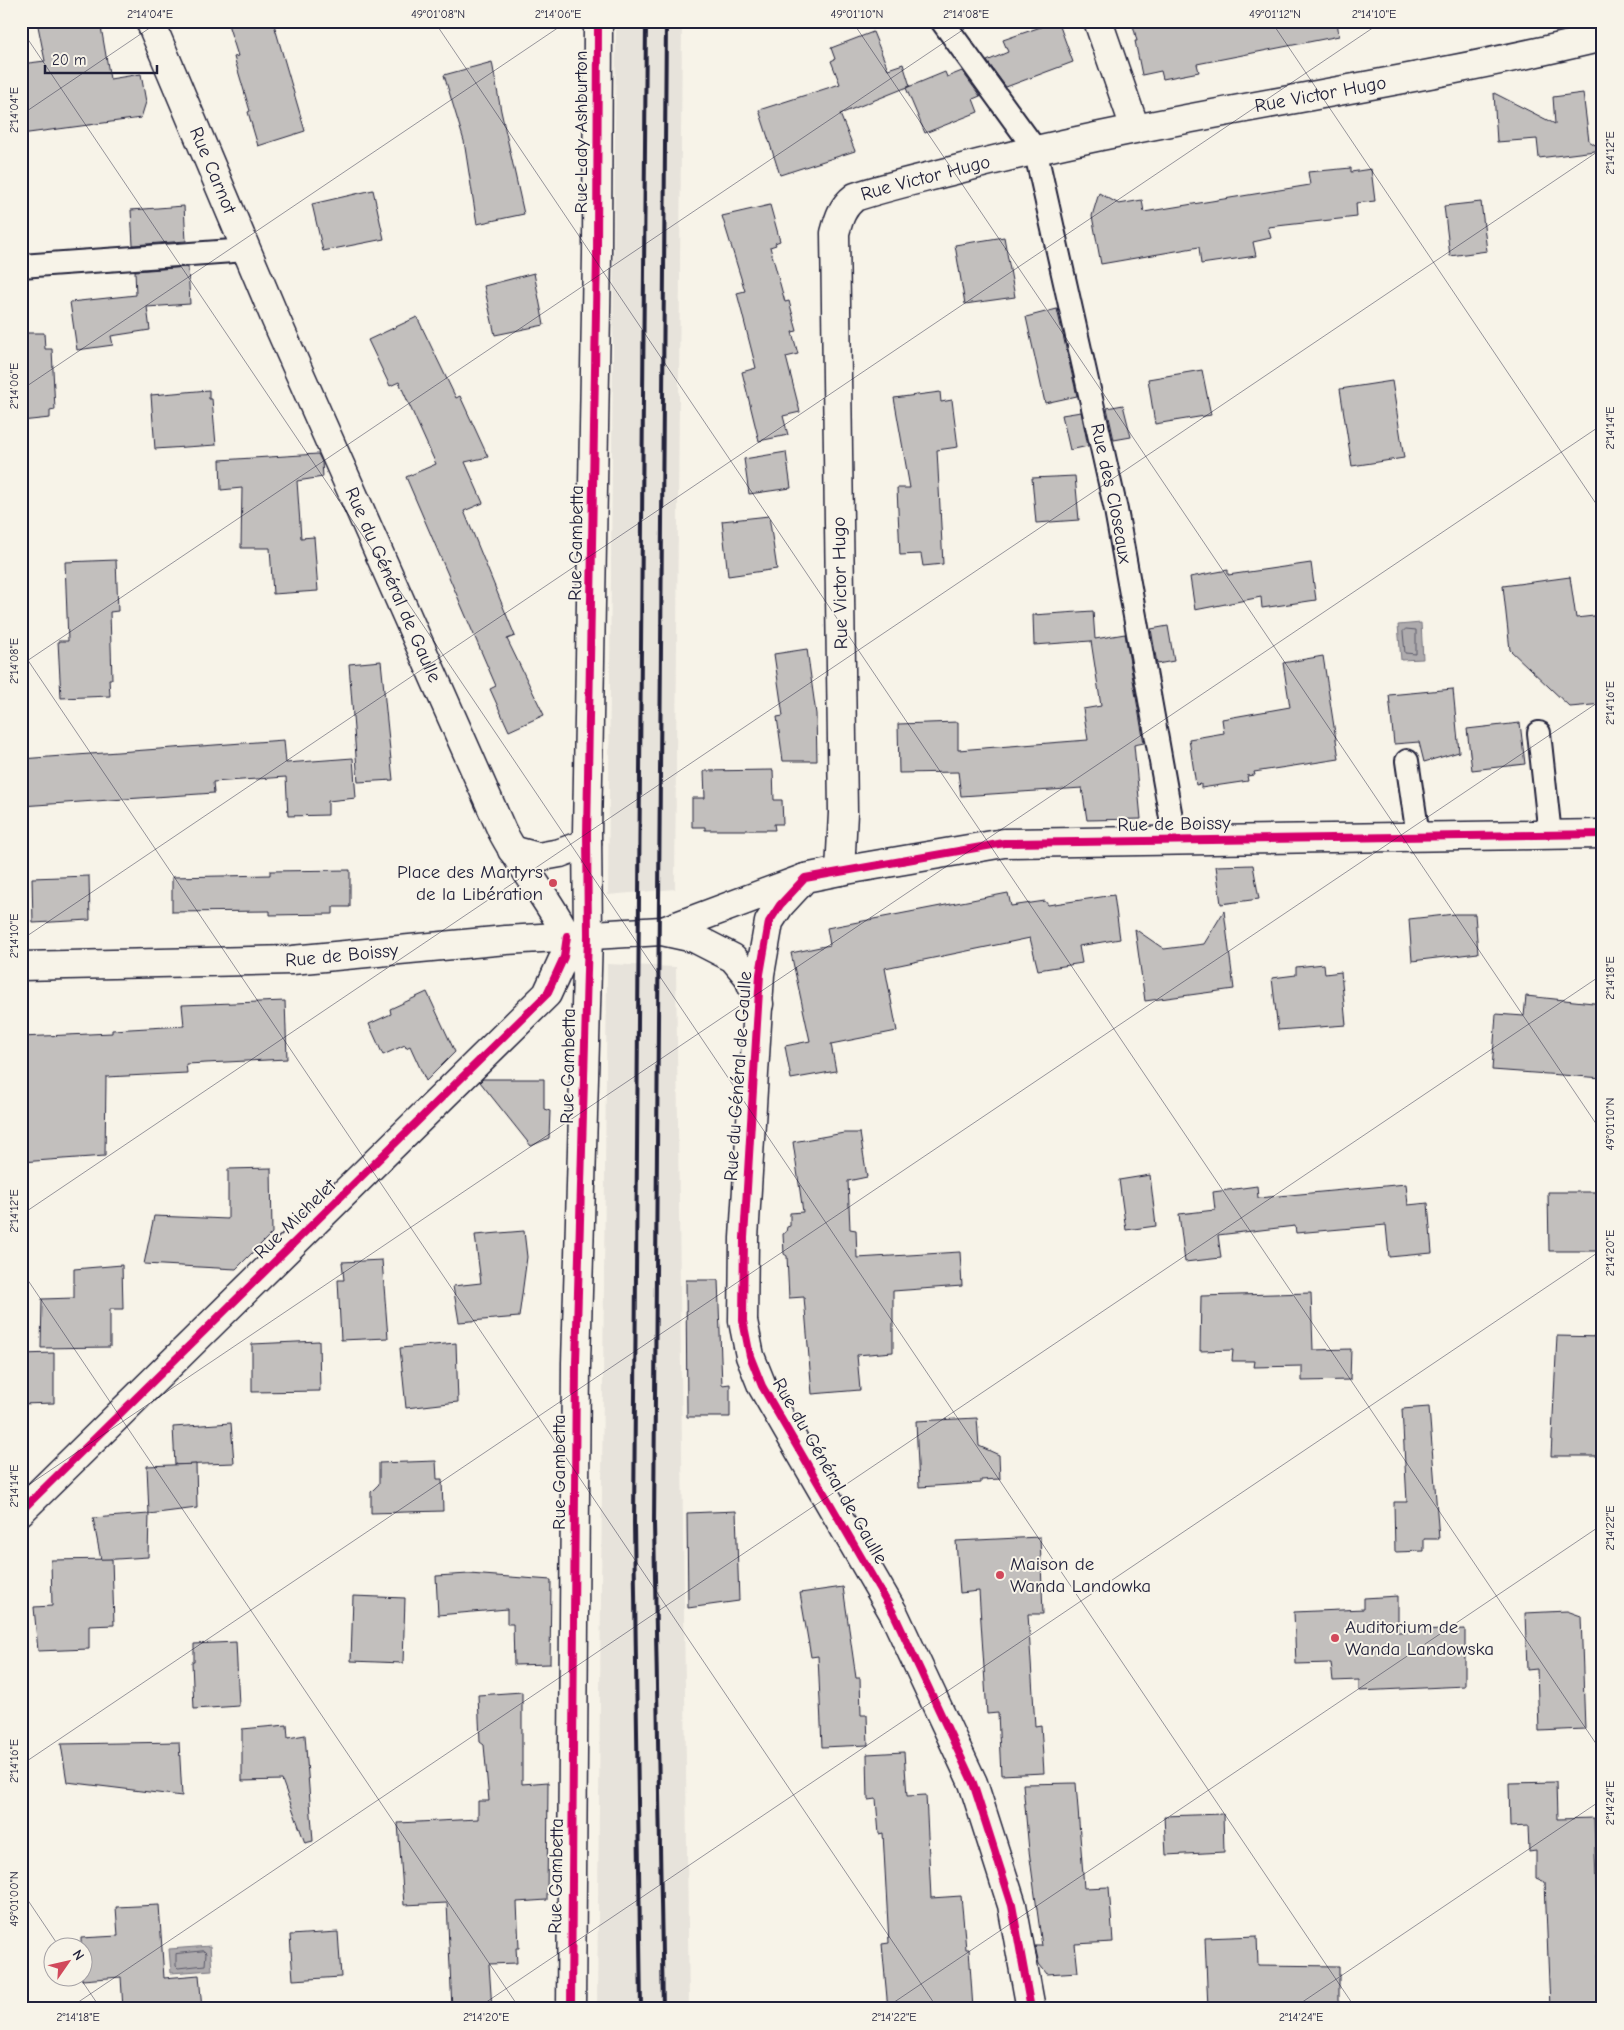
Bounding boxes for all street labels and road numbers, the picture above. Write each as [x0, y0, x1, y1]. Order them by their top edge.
street label: Rue Lady Ashburton [570, 51, 592, 213]
street label: Rue Victor Hugo [1253, 71, 1388, 117]
street label: Rue Carnot [185, 124, 241, 217]
street label: Rue Victor Hugo [858, 150, 992, 205]
street label: Rue des Closeaux [1086, 421, 1137, 566]
street label: Rue du Général de Gaulle [340, 484, 446, 686]
street label: Rue Gambetta [564, 485, 588, 601]
street label: Rue Victor Hugo [828, 516, 852, 650]
street label: Rue de Boissy [1117, 812, 1231, 836]
street label: Rue de Boissy [285, 939, 400, 971]
street label: Rue du Général de Gaulle [720, 970, 756, 1182]
street label: Rue Gambetta [556, 1008, 580, 1124]
street label: Rue Michelet [250, 1174, 341, 1263]
street label: Rue du Général de Gaulle [768, 1374, 892, 1568]
street label: Rue Gambetta [548, 1414, 570, 1530]
street label: Rue Gambetta [544, 1818, 568, 1934]

